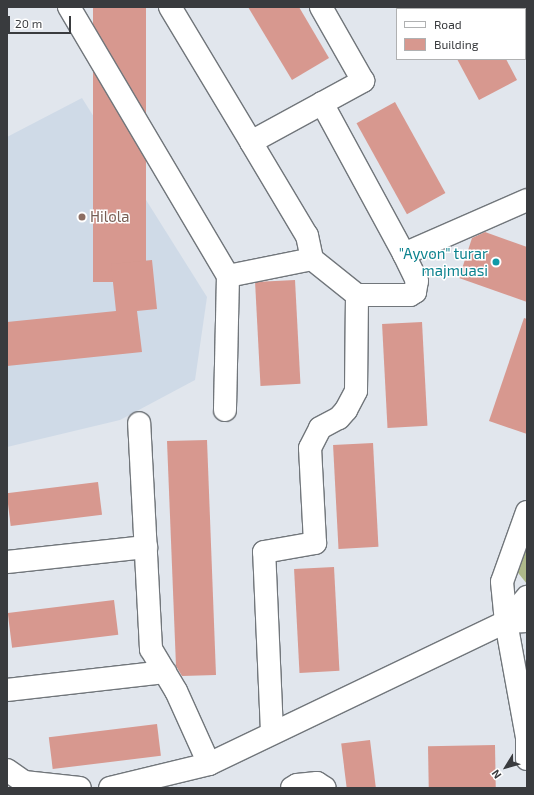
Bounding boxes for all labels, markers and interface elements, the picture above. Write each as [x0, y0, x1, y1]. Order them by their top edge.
scale bar [10, 8, 73, 34]
legend [396, 8, 526, 60]
text: 20 m [15, 16, 42, 30]
text: Road [434, 17, 462, 31]
text: Building [434, 37, 478, 51]
place label: Hilola [90, 208, 129, 226]
marker: Hilola [77, 212, 87, 222]
place label: "Ayvon" turar majmuasi [398, 244, 488, 279]
marker: "Ayvon" turar majmuasi [491, 257, 501, 267]
north arrow [486, 747, 526, 787]
text: N [488, 767, 504, 782]

